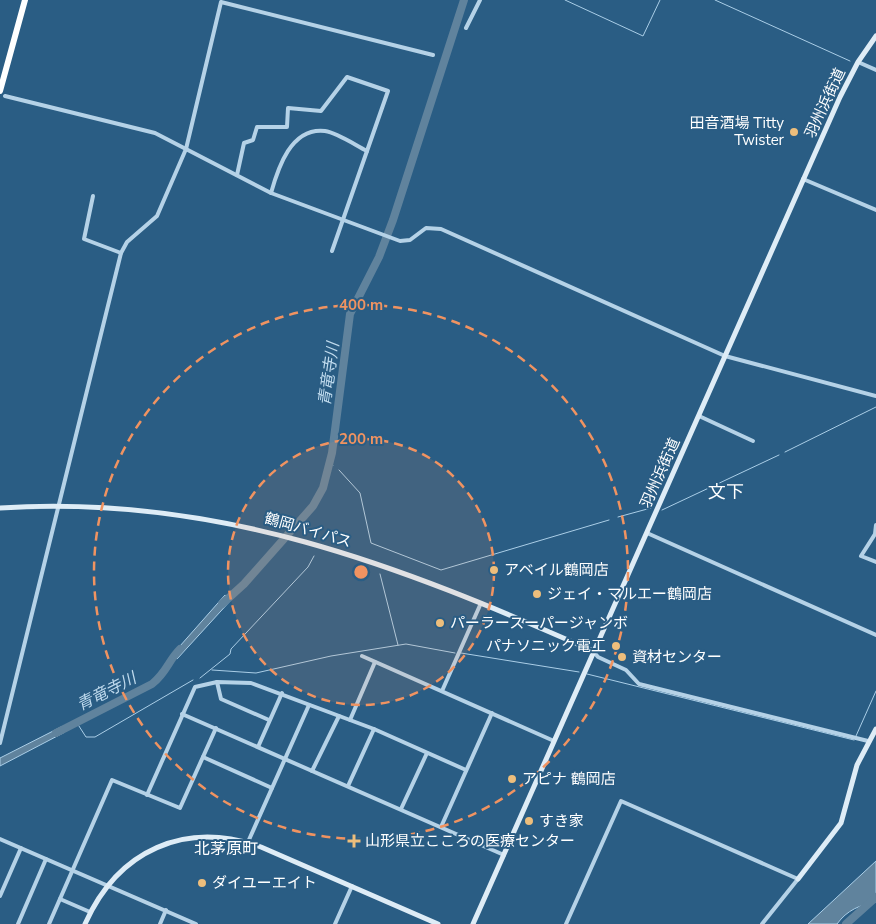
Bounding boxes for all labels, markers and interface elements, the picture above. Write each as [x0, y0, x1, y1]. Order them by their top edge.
street label: 羽州浜街道 [800, 65, 850, 141]
place label: 田音酒場 Titty Twister [690, 113, 785, 150]
marker: 田音酒場 Titty Twister [788, 126, 800, 138]
text: 400 m [339, 295, 383, 315]
water label: 青竜寺川 [314, 339, 345, 407]
text: 200 m [339, 429, 383, 449]
street label: 羽州浜街道 [636, 435, 684, 511]
district label: 文下 [708, 480, 744, 504]
street label: 鶴岡バイパス [262, 508, 354, 552]
place label: アベイル鶴岡店 [504, 560, 609, 580]
centre of rings [352, 563, 370, 581]
marker: アベイル鶴岡店 [488, 564, 500, 576]
place label: ジェイ・マルエー鶴岡店 [547, 584, 712, 604]
marker: ジェイ・マルエー鶴岡店 [531, 588, 543, 600]
place label: パーラースーパージャンボ [450, 613, 628, 633]
marker: パーラースーパージャンボ [434, 617, 446, 629]
place label: パナソニック電工 [486, 636, 606, 656]
marker: パナソニック電工 [610, 640, 622, 652]
place label: 資材センター [632, 647, 722, 667]
marker: 資材センター [616, 651, 628, 663]
water label: 青竜寺川 [73, 667, 142, 716]
place label: アピナ 鶴岡店 [522, 769, 616, 789]
marker: アピナ 鶴岡店 [506, 773, 518, 785]
place label: すき家 [539, 811, 584, 831]
marker: すき家 [523, 815, 535, 827]
place label: 山形県立こころの医療センター [365, 831, 575, 851]
marker: 山形県立こころの医療センター [347, 834, 361, 848]
district label: 北茅原町 [194, 838, 258, 860]
place label: ダイユーエイト [212, 873, 317, 893]
marker: ダイユーエイト [196, 877, 208, 889]

